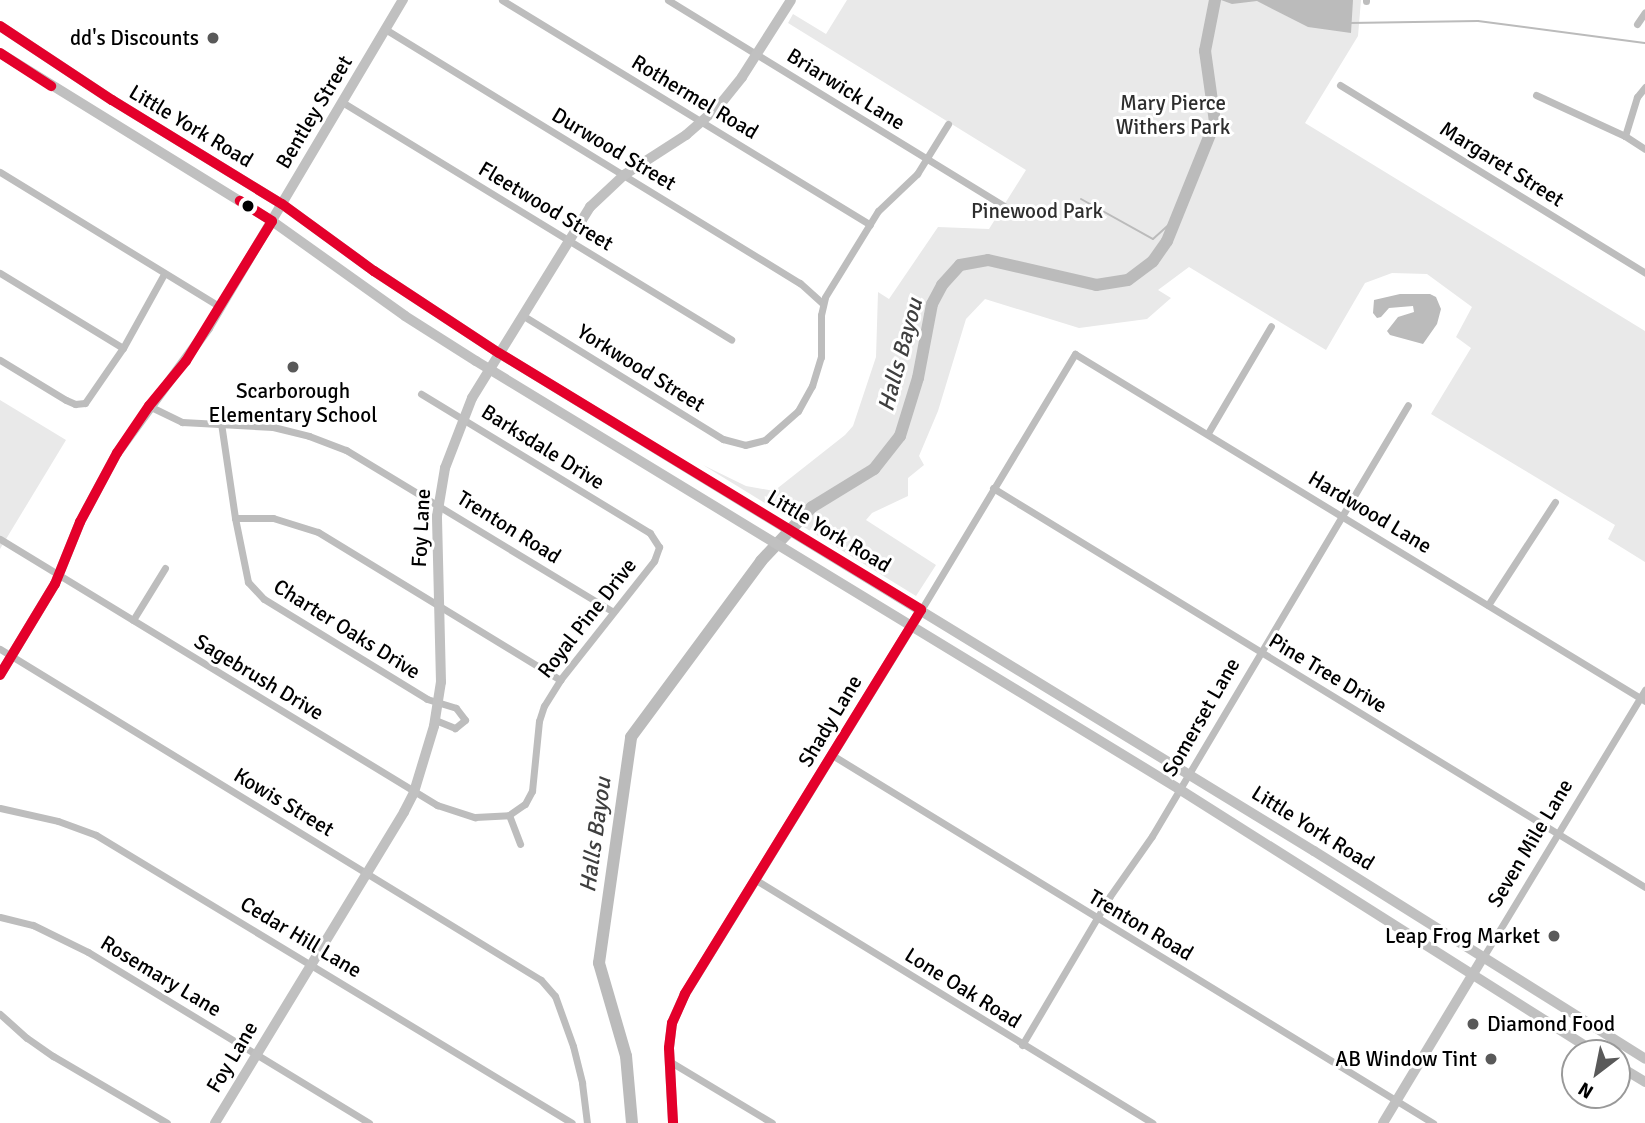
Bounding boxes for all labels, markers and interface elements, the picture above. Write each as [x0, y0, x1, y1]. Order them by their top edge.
place label: dd's Discounts [70, 25, 199, 51]
marker: dd's Discounts [205, 30, 221, 46]
street label: Briarwick Lane [782, 43, 910, 135]
street label: Rothermel Road [627, 49, 763, 145]
street label: Bentley Street [270, 51, 358, 173]
street label: Little York Road [124, 79, 258, 173]
park label: Mary Pierce Withers Park [1116, 90, 1230, 140]
street label: Durwood Street [547, 102, 681, 196]
street label: Margaret Street [1435, 116, 1569, 212]
street label: Fleetwood Street [474, 156, 618, 256]
park label: Pinewood Park [971, 198, 1103, 224]
unlabelled marker [241, 199, 255, 213]
water label: Halls Bayou [873, 295, 929, 415]
street label: Yorkwood Street [573, 319, 709, 417]
marker: Scarborough Elementary School [285, 359, 301, 375]
place label: Scarborough Elementary School [209, 378, 377, 428]
street label: Barksdale Drive [477, 399, 609, 495]
street label: Hardwood Lane [1304, 465, 1436, 559]
street label: Little York Road [762, 484, 896, 578]
street label: Trenton Road [452, 485, 566, 569]
street label: Foy Lane [406, 488, 436, 568]
street label: Royal Pine Drive [532, 553, 642, 683]
street label: Charter Oaks Drive [269, 574, 425, 684]
street label: Pine Tree Drive [1264, 628, 1392, 718]
street label: Sagebrush Drive [190, 629, 328, 725]
street label: Somerset Lane [1157, 653, 1245, 781]
street label: Shady Lane [793, 671, 867, 771]
street label: Kowis Street [229, 762, 339, 842]
street label: Seven Mile Lane [1482, 774, 1578, 912]
water label: Halls Bayou [574, 776, 618, 894]
street label: Little York Road [1247, 780, 1379, 876]
street label: Trenton Road [1084, 884, 1198, 966]
street label: Cedar Hill Lane [236, 891, 366, 983]
place label: Leap Frog Market [1385, 923, 1540, 949]
marker: Leap Frog Market [1546, 928, 1562, 944]
street label: Rosemary Lane [96, 930, 226, 1022]
street label: Lone Oak Road [900, 942, 1026, 1034]
place label: Diamond Food [1487, 1011, 1615, 1037]
marker: Diamond Food [1465, 1016, 1481, 1032]
street label: Foy Lane [201, 1017, 263, 1097]
north arrow [1561, 1039, 1631, 1109]
place label: AB Window Tint [1335, 1046, 1477, 1072]
marker: AB Window Tint [1483, 1051, 1499, 1067]
text: N [1574, 1076, 1598, 1104]

